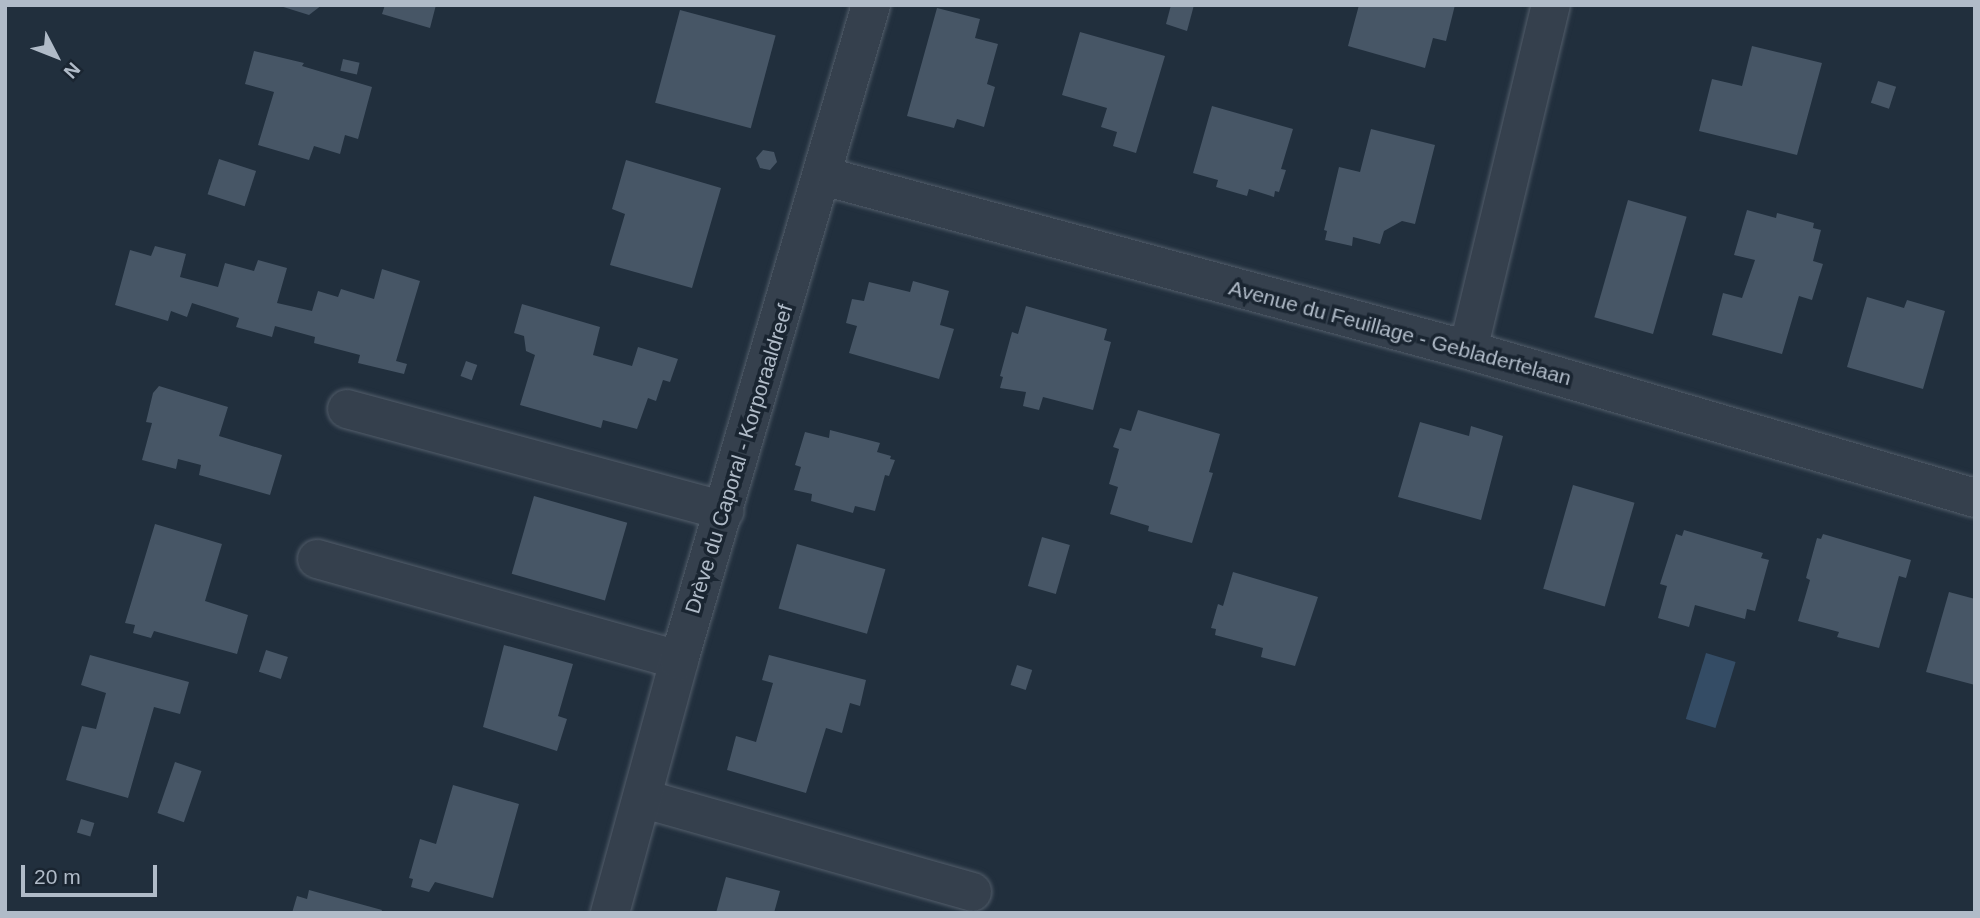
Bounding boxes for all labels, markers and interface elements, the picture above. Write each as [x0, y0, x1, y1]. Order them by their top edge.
north arrow [21, 21, 91, 91]
text: N [60, 58, 84, 83]
street label: Avenue du Feuillage - Gebladertelaan [1226, 275, 1574, 391]
street label: Drève du Caporal - Korporaaldreef [680, 301, 798, 617]
scale bar [24, 852, 161, 896]
text: 20 m [34, 865, 81, 888]

